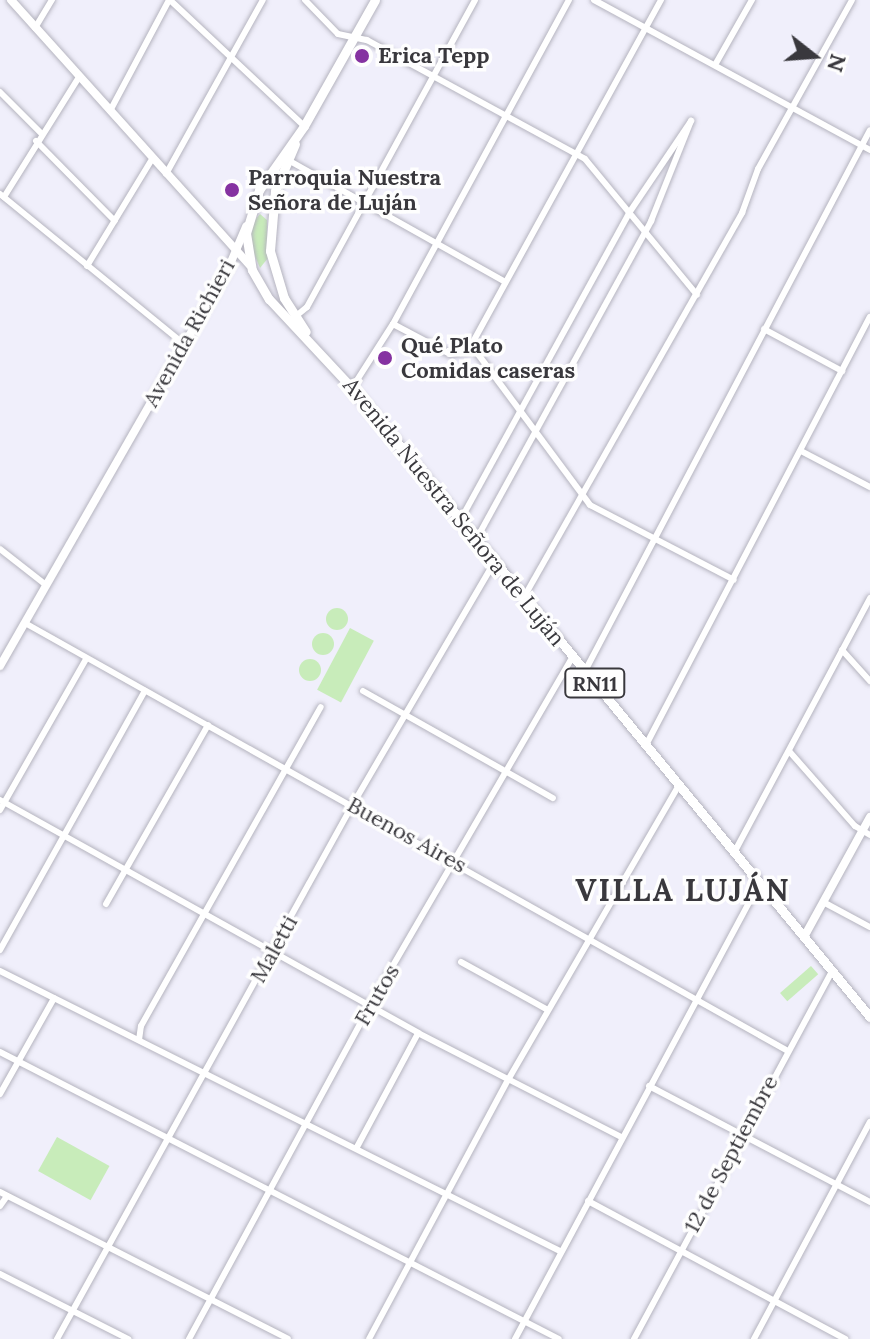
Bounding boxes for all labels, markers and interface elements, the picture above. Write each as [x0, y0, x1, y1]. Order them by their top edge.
north arrow [774, 16, 854, 96]
place label: Erica Tepp [378, 43, 490, 69]
marker: Erica Tepp [353, 47, 371, 65]
text: N [821, 51, 853, 75]
place label: Parroquia Nuestra Señora de Luján [248, 164, 441, 216]
marker: Parroquia Nuestra Señora de Luján [223, 181, 241, 199]
street label: Avenida Richieri [138, 255, 240, 411]
place label: Qué Plato Comidas caseras [401, 332, 575, 384]
marker: Qué Plato Comidas caseras [376, 349, 394, 367]
street label: Avenida Nuestra Señora de Luján [338, 373, 570, 651]
road number: RN11 [563, 667, 627, 699]
street label: Buenos Aires [343, 791, 471, 879]
district label: VILLA LUJÁN [575, 872, 791, 908]
street label: Maletti [245, 911, 303, 987]
street label: Frutos [349, 960, 405, 1030]
street label: 12 de Septiembre [678, 1071, 784, 1237]

